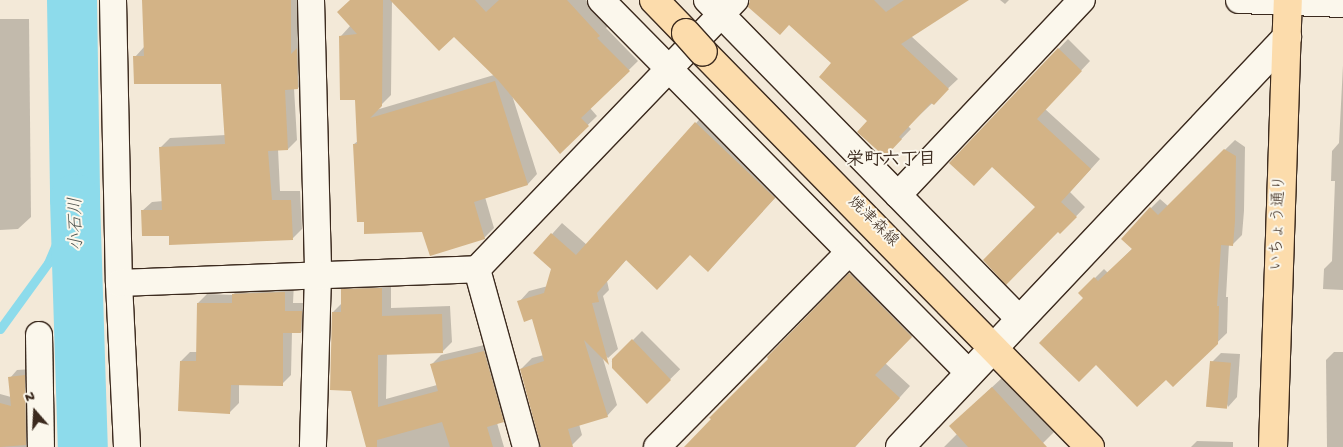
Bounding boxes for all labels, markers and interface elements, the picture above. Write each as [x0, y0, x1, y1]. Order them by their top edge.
district label: 栄町六丁目 [846, 150, 936, 172]
street label: いちょう通り [1269, 175, 1291, 271]
street label: 焼津森線 [843, 194, 901, 252]
water label: 小石川 [67, 197, 89, 251]
north arrow [10, 387, 60, 437]
text: N [23, 388, 37, 407]

